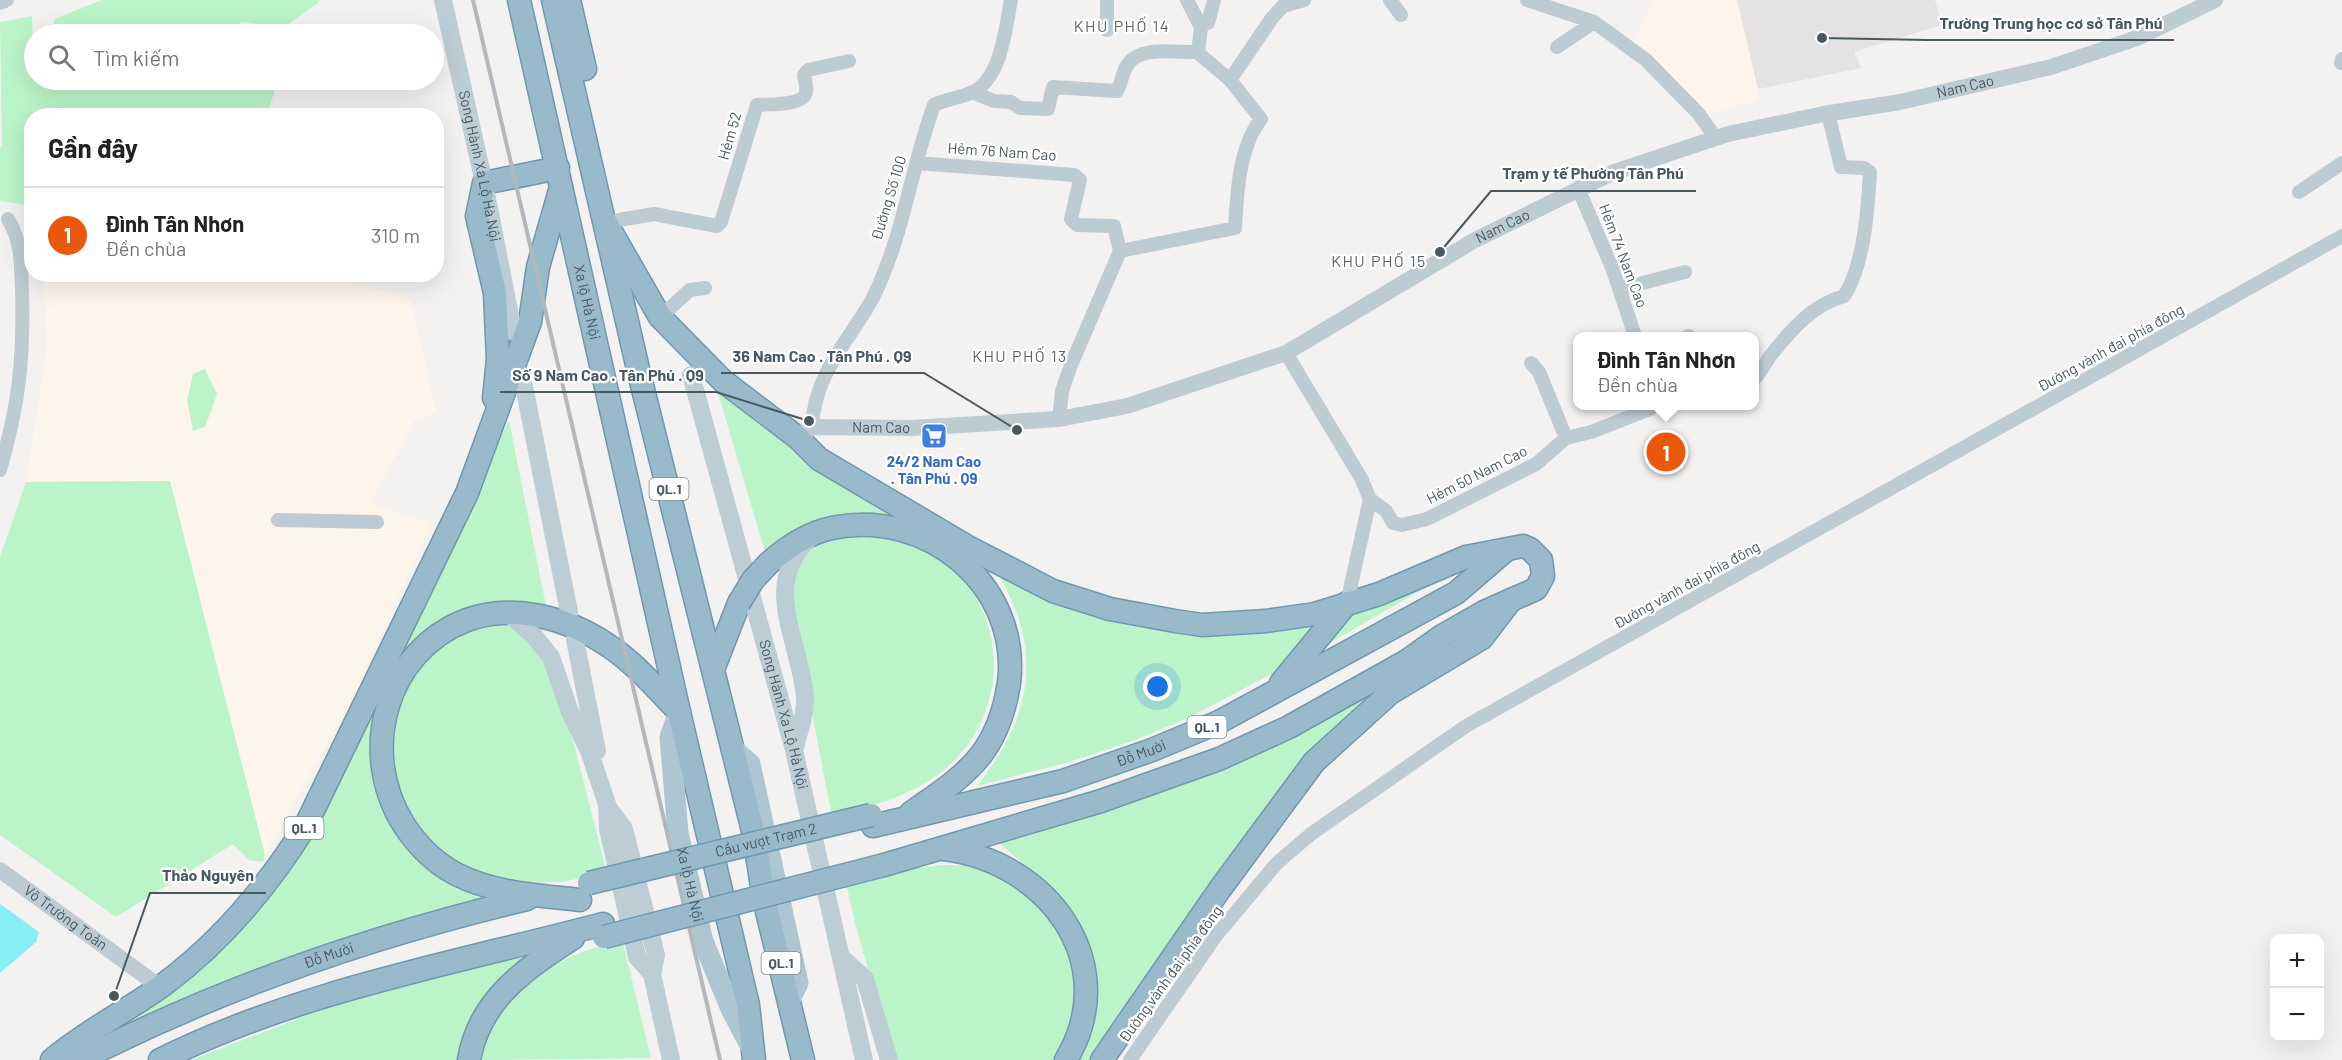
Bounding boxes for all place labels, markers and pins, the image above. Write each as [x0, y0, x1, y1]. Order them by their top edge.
callout: Trường Trung học cơ sở Tân Phú [1927, 6, 2174, 40]
callout: Trạm y tế Phường Tân Phú [1491, 157, 1696, 191]
callout: 36 Nam Cao . Tân Phú . Q9 [721, 339, 924, 373]
callout: Số 9 Nam Cao . Tân Phú . Q9 [500, 358, 716, 392]
supermarket icon: 24/2 Nam Cao . Tân Phú . Q9 [919, 421, 949, 451]
pin: 1 [1646, 430, 1686, 474]
place label: 24/2 Nam Cao . Tân Phú . Q9 [887, 452, 981, 487]
callout: Thảo Nguyên [150, 859, 266, 893]

